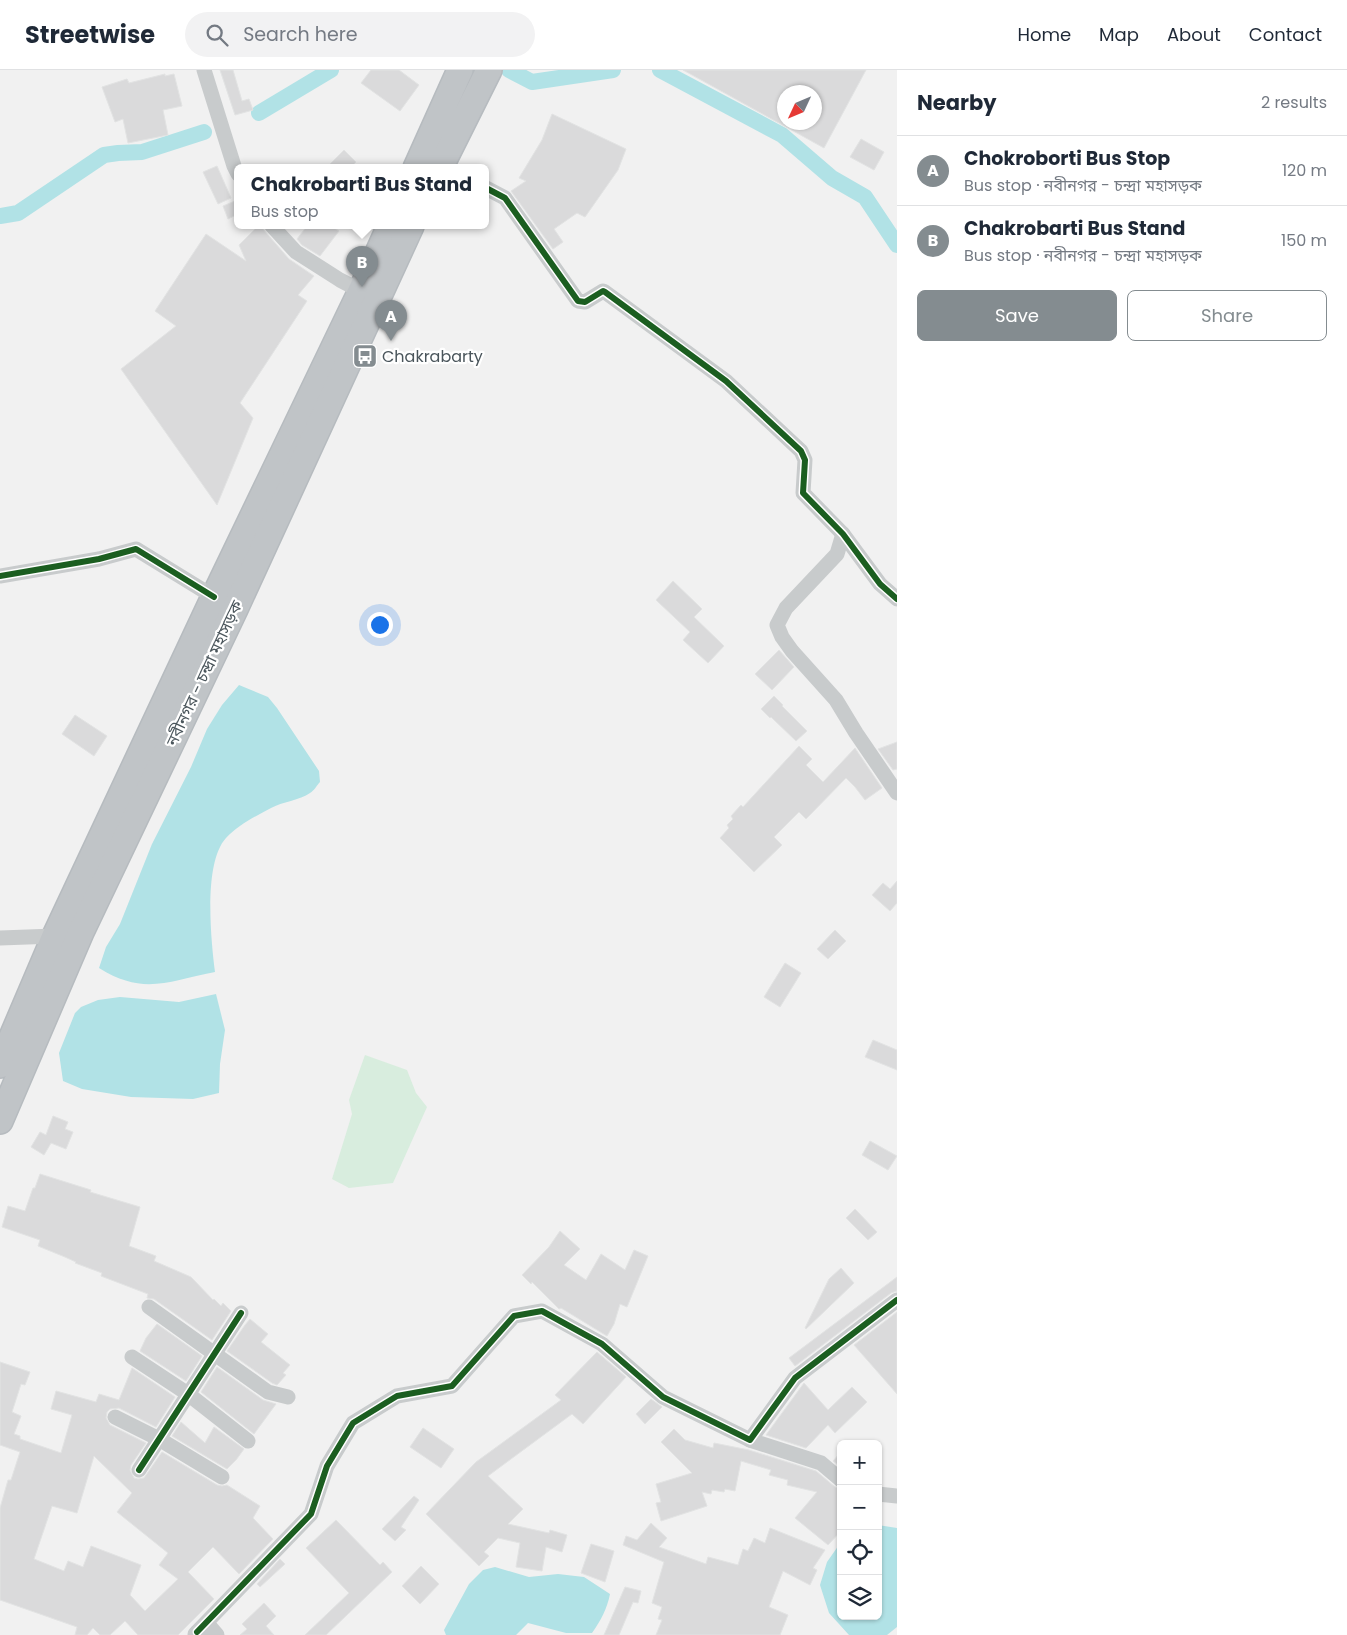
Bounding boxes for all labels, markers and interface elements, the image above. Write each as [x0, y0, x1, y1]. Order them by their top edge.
search box [185, 12, 535, 57]
text: Streetwise [25, 18, 155, 51]
icon: search [203, 21, 231, 49]
text: Search here [243, 21, 358, 48]
text: Home [1017, 22, 1071, 47]
text: Map [1099, 22, 1139, 47]
text: About [1167, 22, 1221, 47]
text: Contact [1249, 22, 1322, 47]
north arrow [777, 85, 822, 130]
text: Nearby [917, 88, 997, 117]
text: 2 results [1261, 91, 1327, 114]
text: Chokroborti Bus Stop [964, 145, 1170, 172]
text: A [927, 159, 939, 182]
text: 120 m [1282, 159, 1327, 182]
popup [234, 164, 489, 229]
text: Chakrobarti Bus Stand [251, 171, 472, 198]
text: Bus stop · নবীনগর - চন্দ্রা মহাসড়ক [964, 174, 1202, 197]
text: Bus stop [251, 200, 319, 223]
text: Chakrobarti Bus Stand [964, 215, 1185, 242]
text: B [928, 229, 938, 252]
text: 150 m [1281, 229, 1327, 252]
text: Bus stop · নবীনগর - চন্দ্রা মহাসড়ক [964, 244, 1202, 267]
pin: B [346, 246, 378, 287]
button: Save [917, 290, 1117, 341]
button: Share [1127, 290, 1327, 341]
pin: A [375, 300, 407, 341]
bus stop icon: Chakrabarty [352, 343, 378, 369]
place label: Chakrabarty [382, 345, 483, 368]
street label: নবীনগর - চন্দ্রা মহাসড়ক [160, 596, 249, 751]
your location [367, 612, 393, 638]
map controls [837, 1440, 882, 1620]
button: + [837, 1440, 882, 1485]
button: − [837, 1485, 882, 1530]
button: locate [837, 1530, 882, 1575]
button: layers [837, 1575, 882, 1620]

